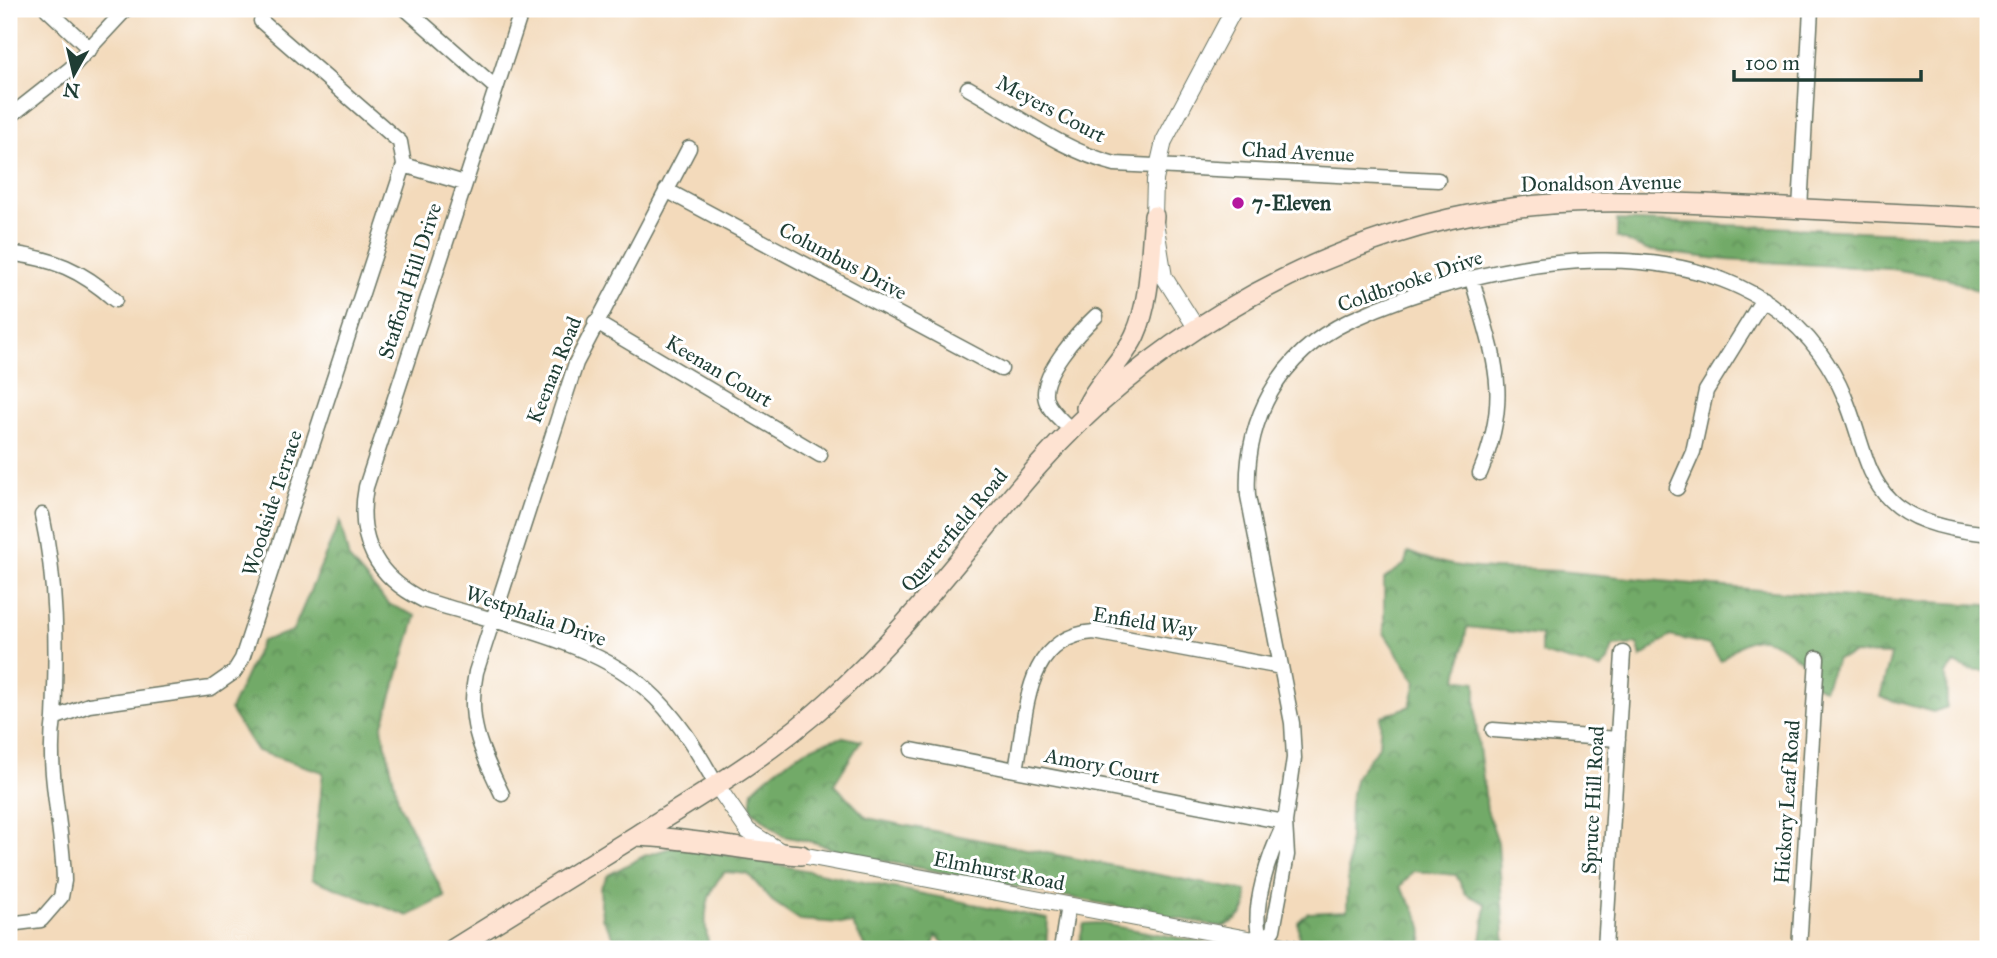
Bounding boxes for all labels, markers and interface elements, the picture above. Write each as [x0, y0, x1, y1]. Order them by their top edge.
north arrow [38, 38, 108, 108]
scale bar [1734, 38, 1922, 82]
text: 100 m [1745, 50, 1800, 76]
street label: Meyers Court [992, 69, 1111, 149]
text: N [62, 78, 81, 103]
street label: Chad Avenue [1241, 136, 1355, 168]
street label: Donaldson Avenue [1520, 169, 1682, 197]
place label: 7-Eleven [1252, 190, 1332, 216]
marker: 7-Eleven [1230, 195, 1246, 211]
street label: Stafford Hill Drive [372, 199, 448, 362]
street label: Columbus Drive [775, 216, 912, 306]
street label: Coldbrooke Drive [1334, 244, 1486, 318]
street label: Keenan Road [521, 312, 587, 427]
street label: Keenan Court [661, 329, 778, 413]
street label: Woodside Terrace [236, 427, 308, 579]
street label: Quarterfield Road [895, 463, 1013, 597]
street label: Westphalia Drive [462, 580, 610, 652]
street label: Enfield Way [1091, 601, 1200, 643]
street label: Hickory Leaf Road [1768, 719, 1806, 885]
street label: Spruce Hill Road [1576, 725, 1610, 875]
street label: Amory Court [1042, 742, 1162, 790]
street label: Elmhurst Road [931, 846, 1067, 897]

